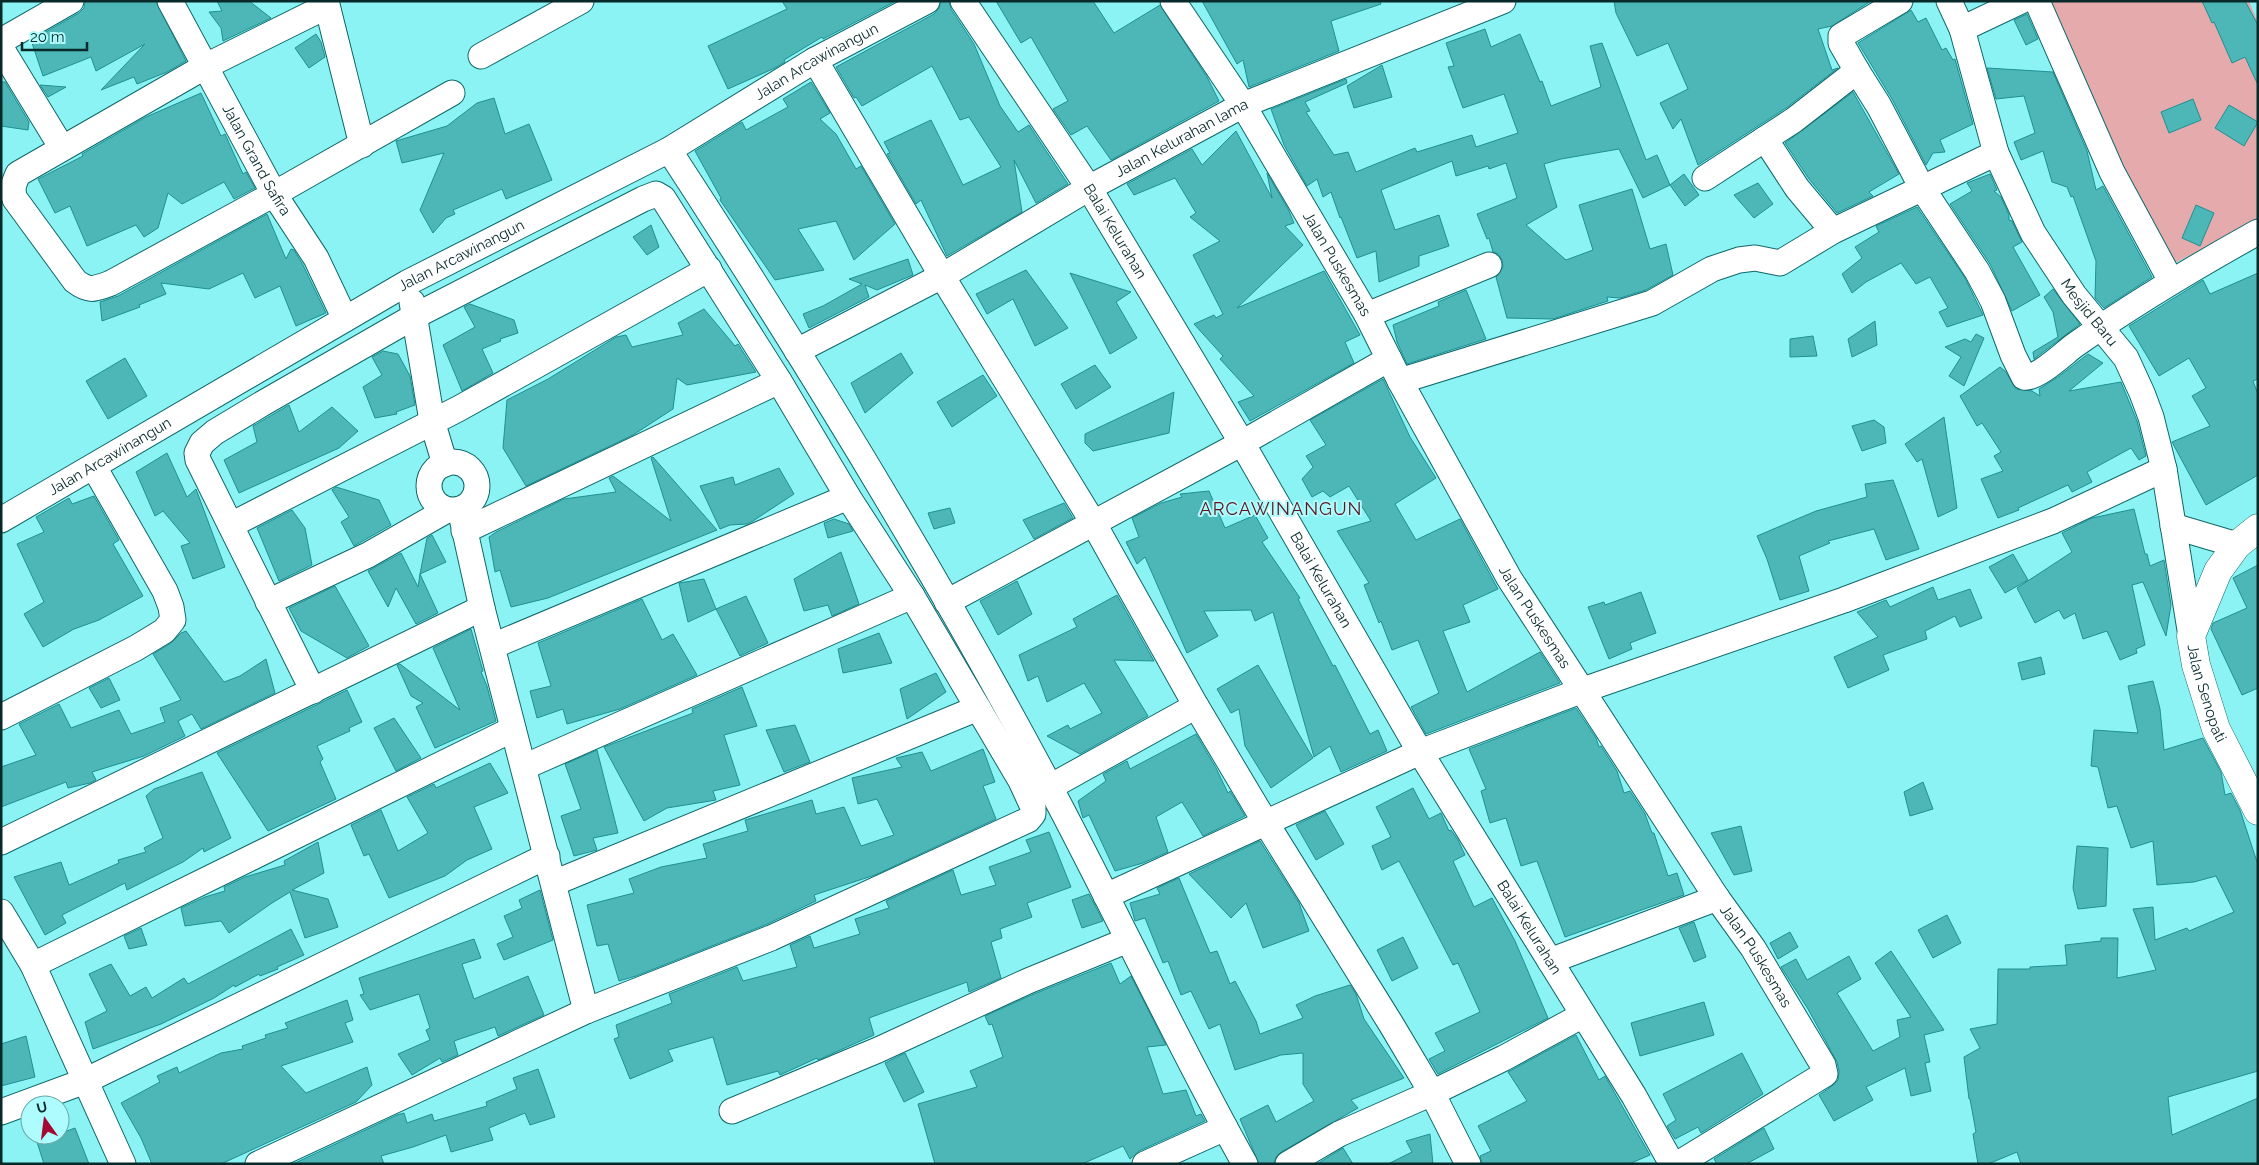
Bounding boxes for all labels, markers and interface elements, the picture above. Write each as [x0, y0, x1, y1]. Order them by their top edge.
street label: Jalan Arcawinangun [752, 19, 881, 104]
scale bar [22, 20, 88, 52]
text: 20 m [30, 28, 65, 46]
street label: Jalan Kelurahan lama [1112, 95, 1251, 181]
street label: Jalan Grand Safira [218, 101, 295, 219]
street label: Balai Kelurahan [1080, 181, 1150, 282]
street label: Jalan Puskesmas [1299, 208, 1375, 320]
street label: Jalan Arcawinangun [395, 216, 527, 295]
street label: Mesjid Baru [2057, 275, 2122, 350]
street label: Jalan Arcawinangun [45, 414, 174, 499]
district label: ARCAWINANGUN [1200, 498, 1362, 519]
street label: Balai Kelurahan [1286, 529, 1356, 631]
street label: Jalan Puskesmas [1495, 563, 1574, 672]
street label: Jalan Senopati [2184, 643, 2230, 745]
street label: Balai Kelurahan [1493, 877, 1565, 978]
street label: Jalan Puskesmas [1716, 902, 1796, 1011]
north arrow [20, 1095, 70, 1145]
text: U [35, 1098, 49, 1116]

